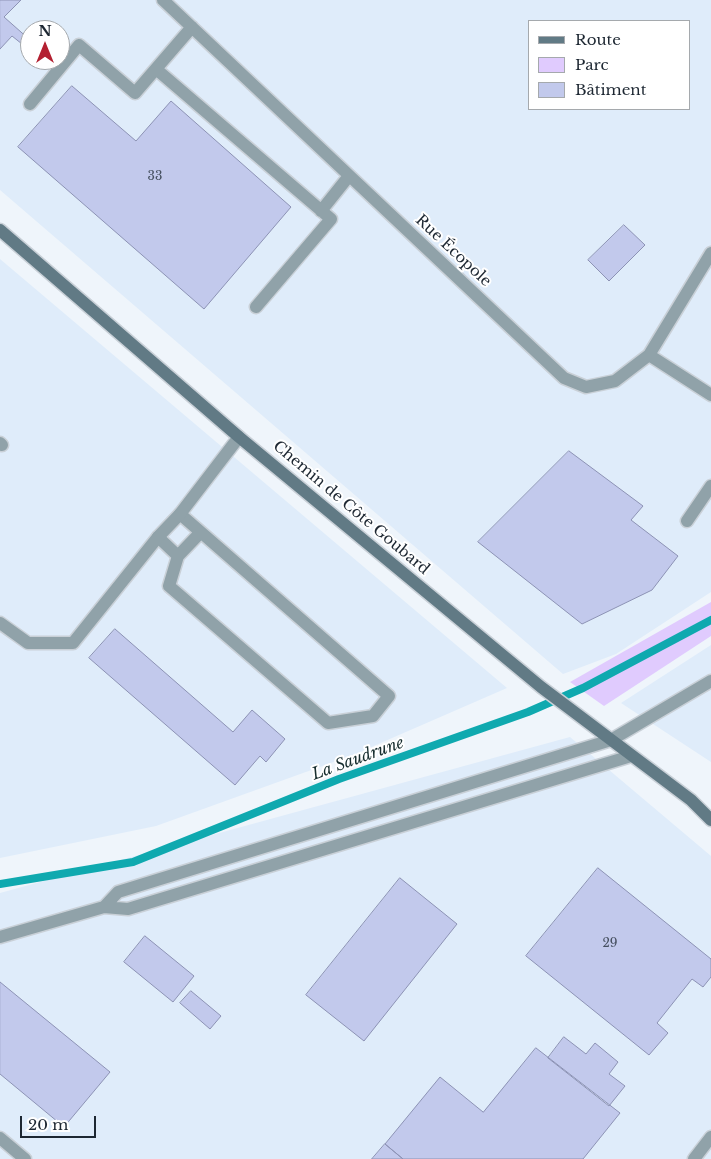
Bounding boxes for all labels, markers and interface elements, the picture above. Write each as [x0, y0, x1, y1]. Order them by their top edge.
north arrow [20, 20, 70, 70]
legend [528, 20, 691, 110]
text: N [38, 22, 52, 40]
text: Route [575, 30, 621, 49]
text: Parc [575, 55, 608, 74]
text: Bâtiment [575, 80, 646, 99]
house number: 33 [148, 170, 162, 184]
street label: Rue Écopole [411, 211, 495, 291]
street label: Chemin de Côte Goubard [269, 437, 433, 579]
water label: La Saudrune [309, 733, 407, 785]
house number: 29 [602, 937, 618, 951]
scale bar [22, 1106, 99, 1138]
text: 20 m [28, 1115, 68, 1134]

